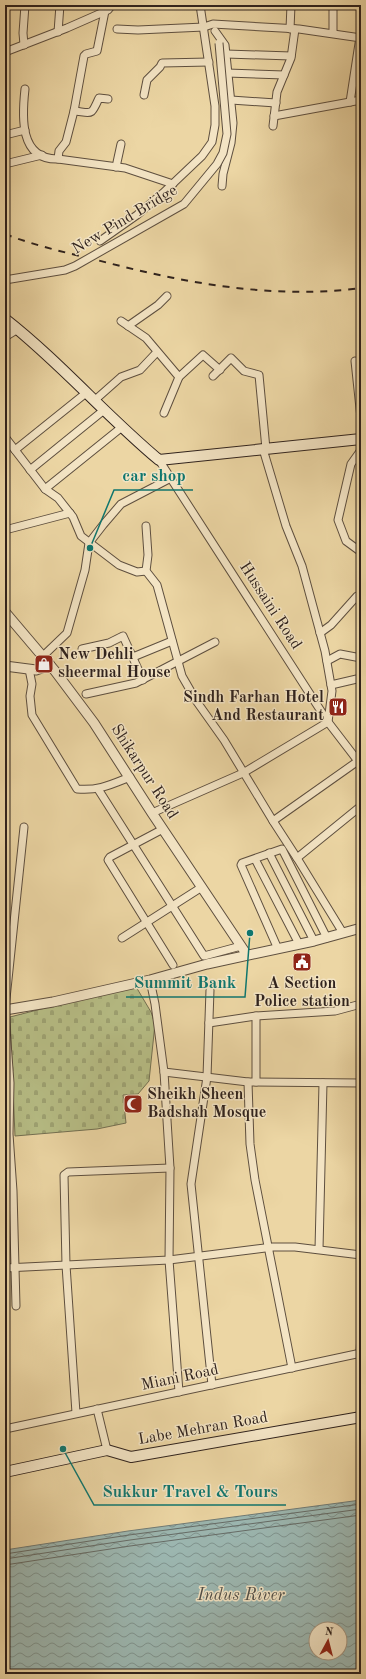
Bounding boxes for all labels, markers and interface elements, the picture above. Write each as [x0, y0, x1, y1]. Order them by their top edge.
street label: New Pind Bridge [70, 182, 180, 258]
callout: car shop [114, 461, 193, 490]
text: car shop [122, 468, 186, 485]
street label: Hussaini Road [236, 560, 304, 652]
place label: New Dehli sheermal House [58, 647, 171, 681]
shop icon: New Dehli sheermal House [33, 653, 55, 675]
place label: Sindh Farhan Hotel And Restaurant [183, 690, 324, 724]
restaurant icon: Sindh Farhan Hotel And Restaurant [327, 696, 349, 718]
street label: Shikarpur Road [108, 722, 180, 822]
public building icon: A Section Police station [291, 951, 313, 973]
callout: Summit Bank [126, 968, 245, 997]
text: Summit Bank [134, 975, 237, 992]
place label: A Section Police station [254, 976, 350, 1010]
place label: Sheikh Sheen Badshah Mosque [147, 1087, 266, 1121]
mosque icon: Sheikh Sheen Badshah Mosque [122, 1093, 144, 1115]
street label: Miani Road [140, 1362, 220, 1394]
street label: Labe Mehran Road [137, 1410, 269, 1448]
callout: Sukkur Travel & Tours [94, 1476, 286, 1505]
text: Sukkur Travel & Tours [102, 1484, 278, 1501]
water label: Indus River [196, 1587, 285, 1604]
north arrow [308, 1621, 348, 1661]
text: N [324, 1627, 334, 1639]

